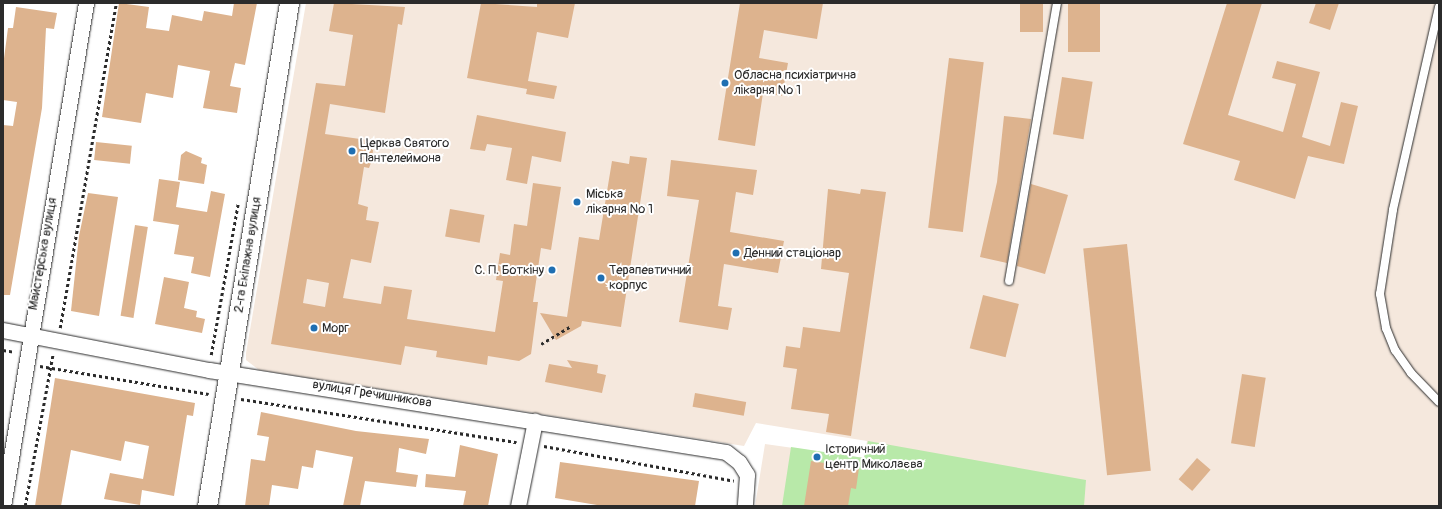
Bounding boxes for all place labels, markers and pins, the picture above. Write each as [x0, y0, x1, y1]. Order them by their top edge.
place label: Обласна психіатрична лікарня № 1 [734, 68, 856, 99]
marker: Обласна психіатрична лікарня № 1 [719, 77, 731, 89]
place label: Церква Святого Пантелеймона [360, 136, 449, 167]
marker: Церква Святого Пантелеймона [347, 146, 357, 156]
place label: Міська лікарня № 1 [586, 187, 653, 218]
marker: Міська лікарня № 1 [571, 196, 583, 208]
place label: Денний стаціонар [744, 245, 841, 261]
marker: Денний стаціонар [731, 248, 741, 258]
place label: С. П. Боткіну [474, 262, 544, 278]
place label: Терапевтичний корпус [609, 263, 692, 294]
marker: С. П. Боткіну [547, 265, 557, 275]
marker: Терапевтичний корпус [596, 273, 606, 283]
place label: Морг [322, 320, 349, 336]
marker: Морг [309, 323, 319, 333]
place label: Історичний центр Миколаєва [825, 442, 923, 473]
marker: Історичний центр Миколаєва [812, 452, 822, 462]

